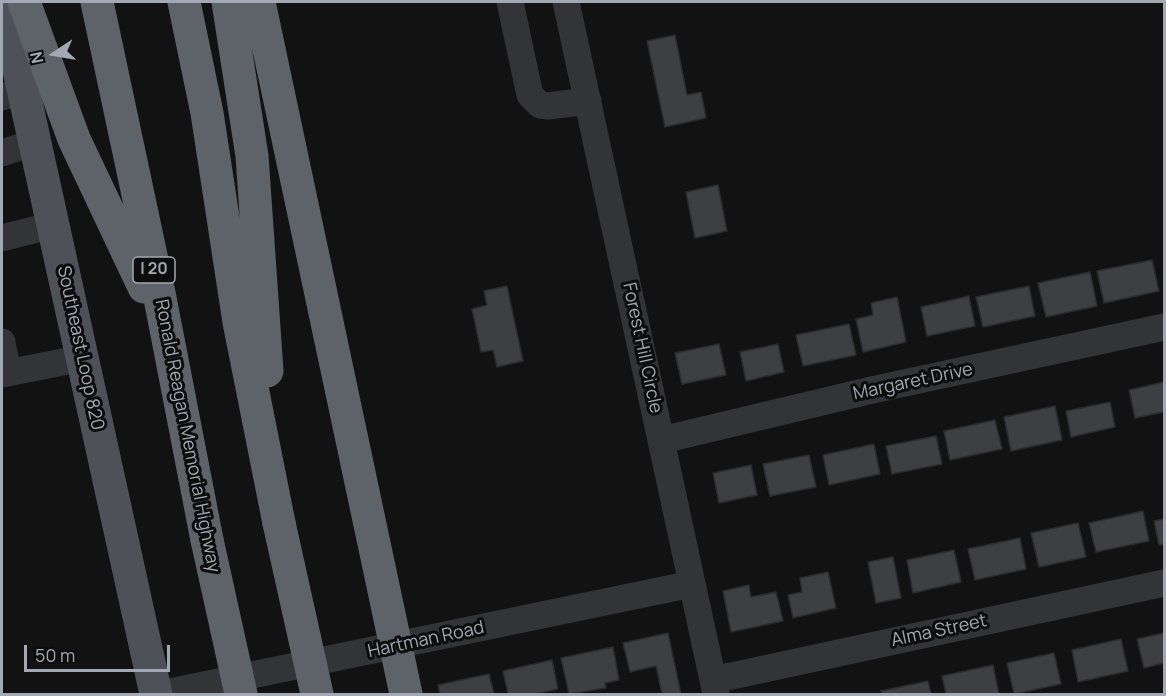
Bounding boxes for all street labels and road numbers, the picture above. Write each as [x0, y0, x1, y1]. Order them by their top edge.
road number: I 20 [133, 257, 175, 283]
street label: Southeast Loop 820 [52, 264, 108, 432]
street label: Forest Hill Circle [618, 281, 666, 415]
street label: Ronald Reagan Memorial Highway [150, 298, 224, 574]
street label: Margaret Drive [851, 359, 975, 405]
street label: Alma Street [889, 610, 989, 652]
street label: Hartman Road [366, 617, 486, 663]

